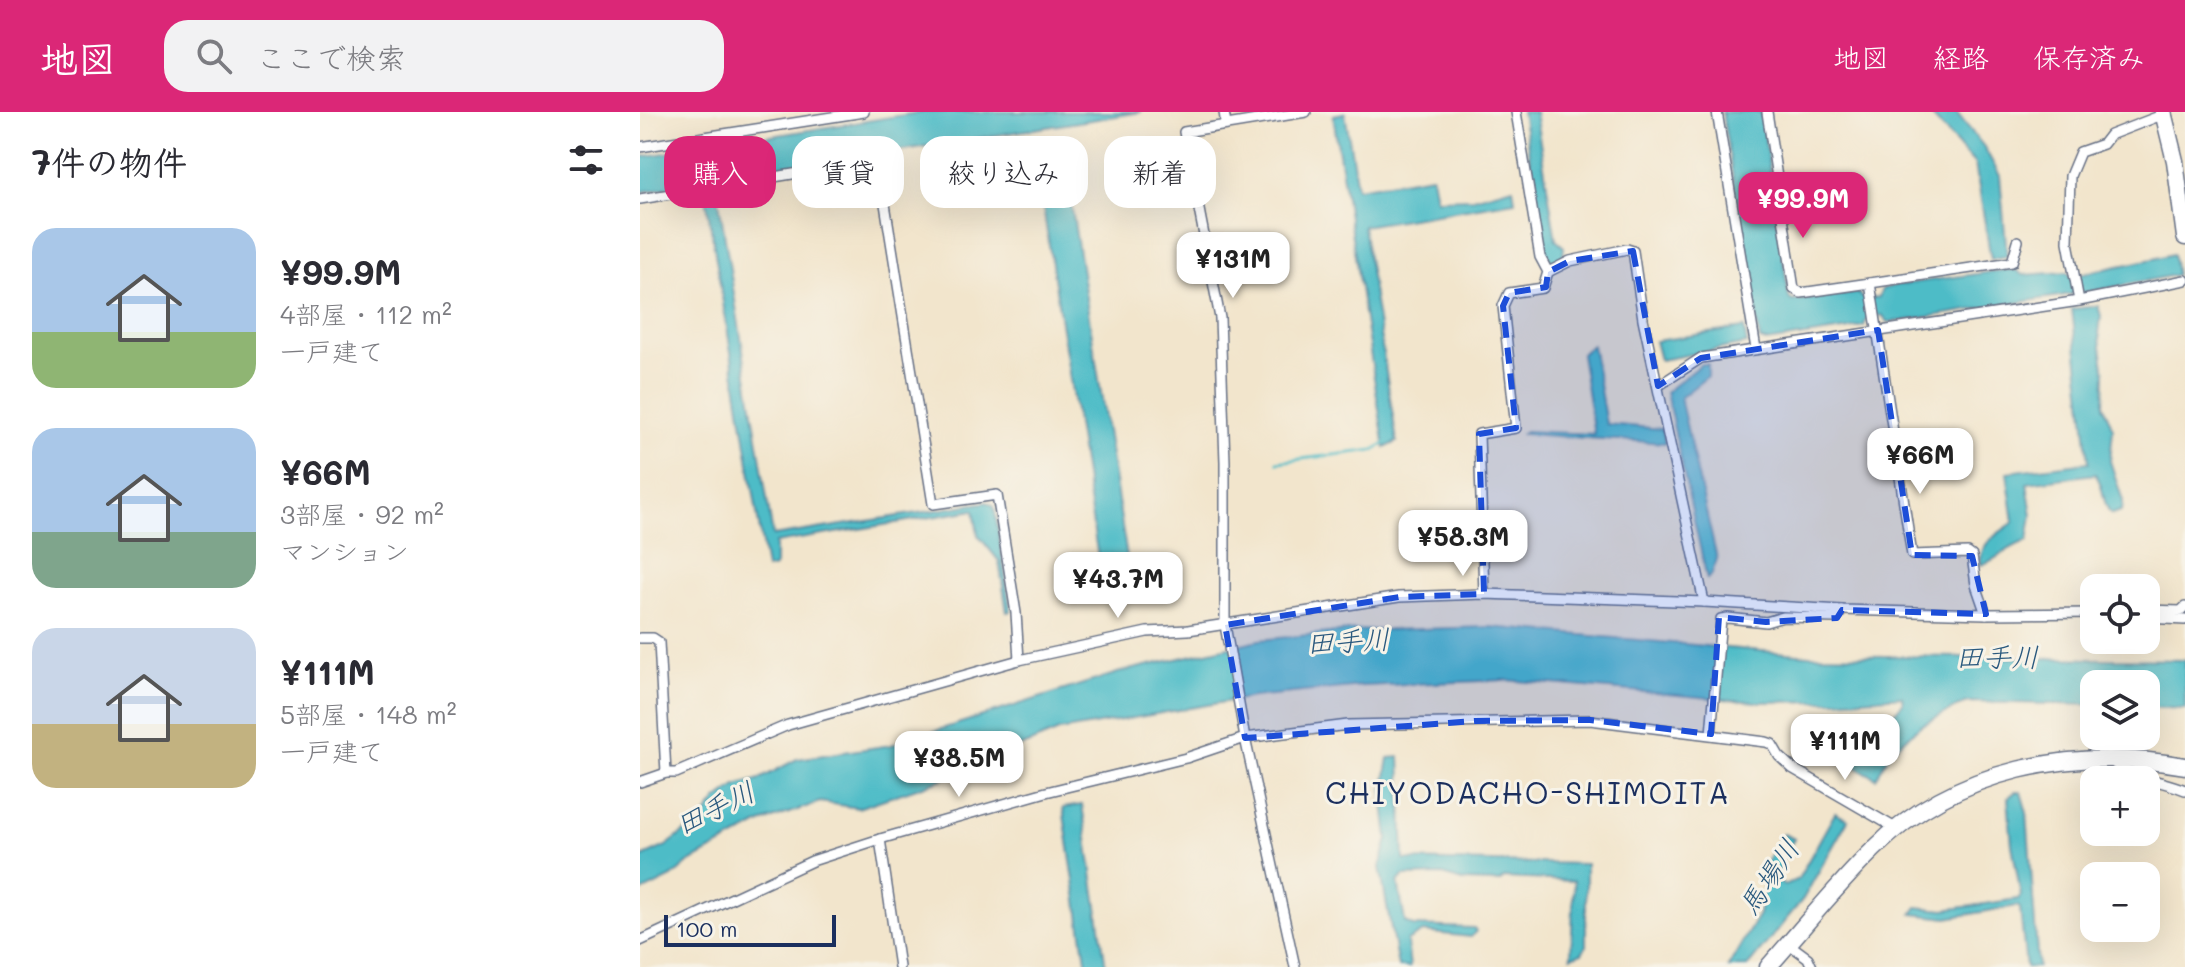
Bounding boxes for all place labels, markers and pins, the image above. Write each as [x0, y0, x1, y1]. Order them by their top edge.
pin: ¥99.9M [1738, 172, 1868, 240]
pin: ¥131M [1177, 232, 1289, 300]
pin: ¥66M [1873, 428, 1967, 496]
pin: ¥58.3M [1398, 510, 1528, 578]
pin: ¥43.7M [1053, 552, 1183, 620]
pin: ¥111M [1789, 714, 1901, 782]
pin: ¥38.5M [894, 731, 1024, 799]

